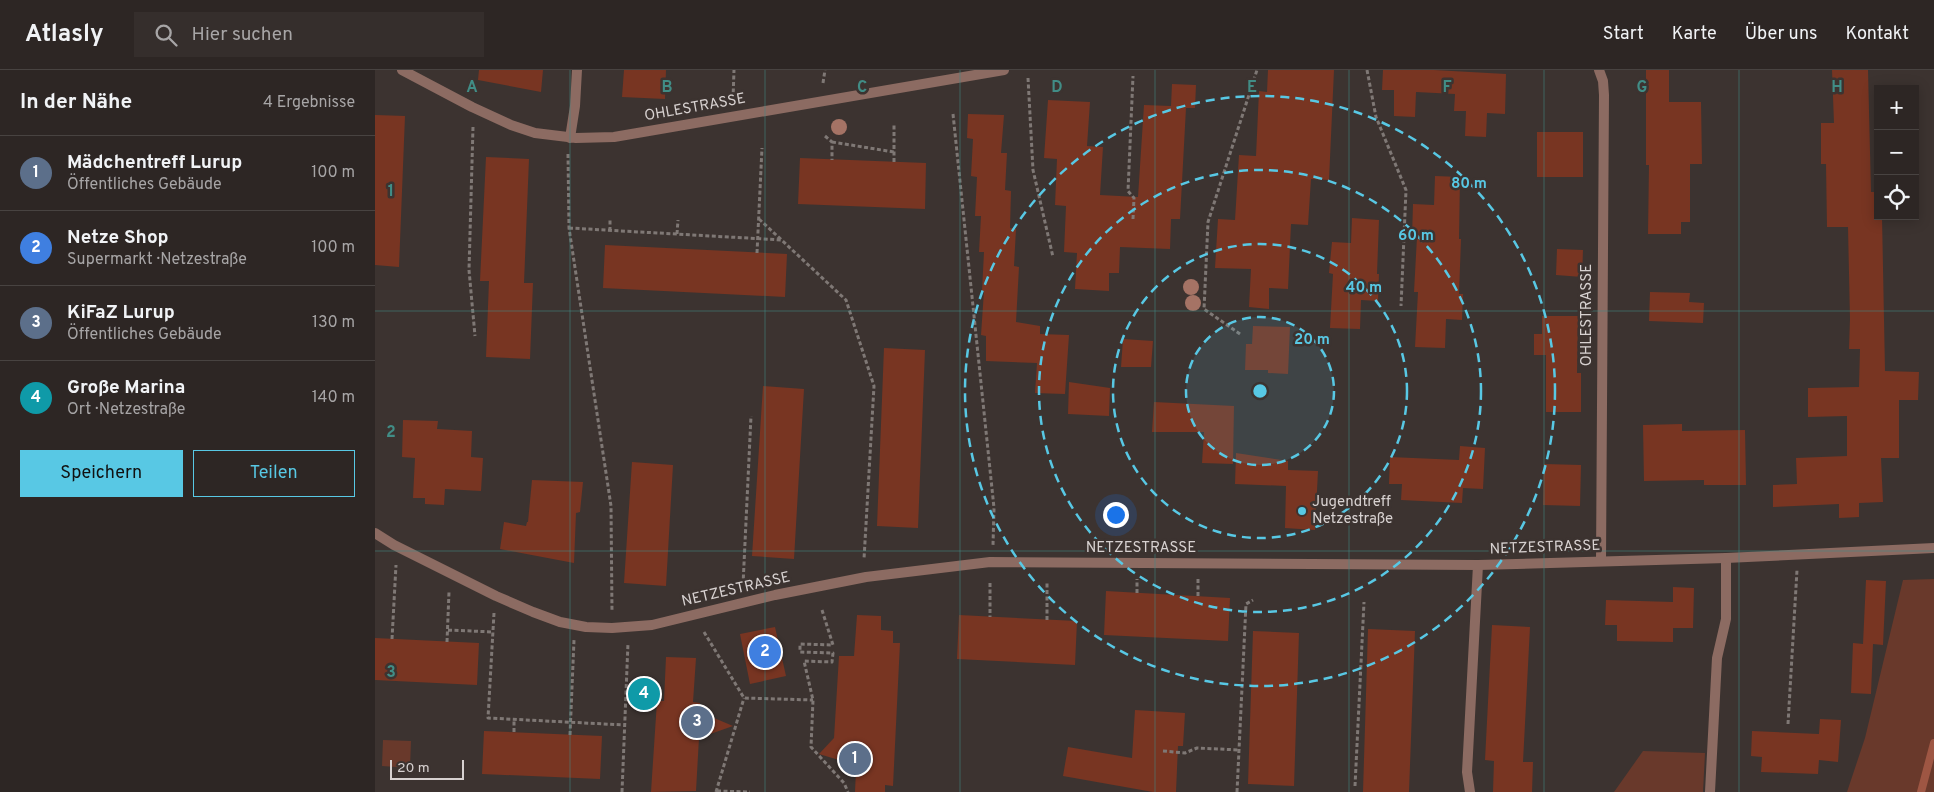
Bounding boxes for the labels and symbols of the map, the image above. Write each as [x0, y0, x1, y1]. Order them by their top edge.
text: A [466, 78, 478, 98]
text: B [661, 78, 673, 98]
text: C [857, 78, 867, 98]
text: D [1051, 78, 1063, 98]
text: E [1247, 78, 1257, 98]
text: F [1442, 78, 1452, 98]
text: G [1637, 78, 1647, 98]
text: H [1831, 78, 1843, 98]
street label: OHLESTRASSE [643, 90, 747, 126]
text: 80 m [1451, 175, 1487, 194]
text: 1 [388, 182, 394, 202]
text: 60 m [1398, 227, 1434, 246]
street label: OHLESTRASSE [1578, 264, 1597, 366]
text: 40 m [1346, 279, 1382, 298]
text: 20 m [1294, 331, 1330, 350]
centre of rings [1251, 382, 1269, 400]
text: 2 [386, 423, 396, 443]
place label: Jugendtreff Netzestraße [1312, 493, 1393, 529]
your location [1103, 502, 1129, 528]
marker: Jugendtreff Netzestraße [1296, 505, 1308, 517]
street label: NETZESTRASSE [1489, 537, 1601, 559]
street label: NETZESTRASSE [1086, 539, 1196, 558]
street label: NETZESTRASSE [680, 568, 792, 612]
pin: 2 [749, 633, 781, 671]
text: 3 [386, 663, 396, 683]
pin: 4 [628, 675, 660, 713]
pin: 3 [681, 703, 713, 741]
pin: 1 [839, 740, 871, 778]
scale bar [390, 757, 464, 780]

